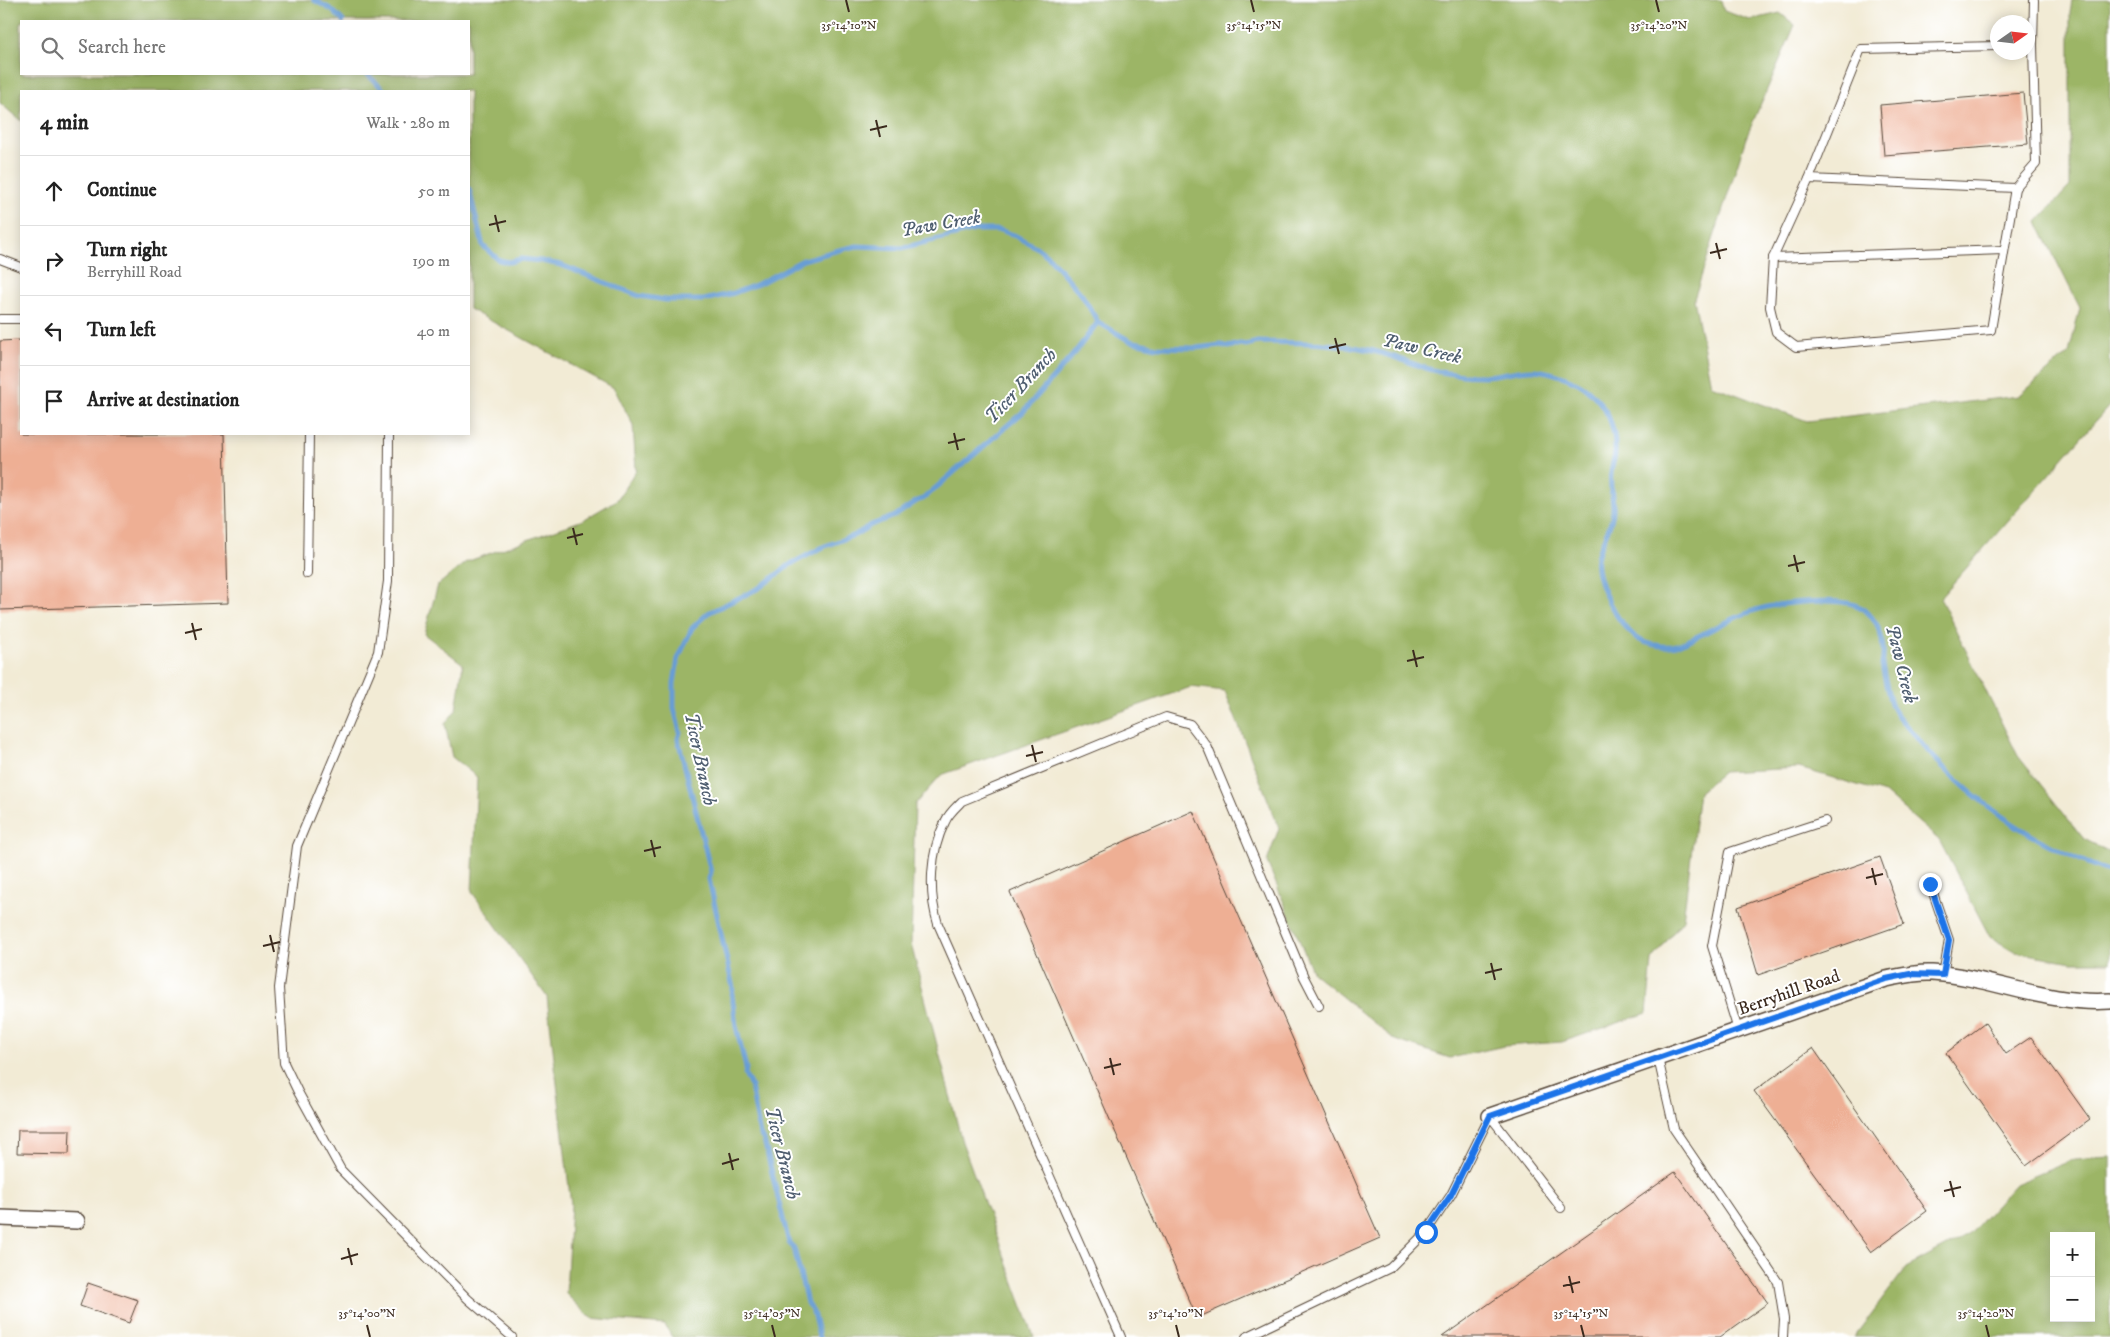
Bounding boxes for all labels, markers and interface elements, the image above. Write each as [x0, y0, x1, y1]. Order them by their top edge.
north arrow [1990, 15, 2035, 60]
text: 35°14'10"N [821, 18, 877, 33]
text: 35°14'15"N [1227, 18, 1282, 33]
text: 35°14'20"N [1631, 18, 1688, 33]
search box [20, 20, 470, 75]
icon: search [38, 34, 66, 62]
text: Search here [78, 36, 166, 59]
text: 4 min [40, 110, 89, 136]
text: Walk · 280 m [366, 113, 450, 133]
icon: ahead [40, 177, 68, 205]
text: Continue [87, 179, 157, 202]
text: 50 m [418, 181, 450, 201]
water label: Paw Creek [900, 206, 982, 242]
text: Turn right [87, 239, 167, 262]
icon: right [40, 247, 68, 275]
text: 190 m [412, 251, 450, 271]
text: Berryhill Road [87, 262, 182, 282]
icon: left [40, 317, 68, 345]
text: Turn left [87, 319, 156, 342]
text: 40 m [417, 321, 450, 341]
water label: Paw Creek [1380, 329, 1464, 369]
water label: Ticer Branch [980, 343, 1062, 428]
icon: arrive [40, 387, 68, 415]
text: Arrive at destination [87, 389, 239, 412]
water label: Paw Creek [1880, 622, 1922, 706]
water label: Ticer Branch [679, 710, 721, 808]
route end [1919, 873, 1942, 896]
street label: Berryhill Road [1735, 965, 1843, 1021]
water label: Ticer Branch [759, 1104, 805, 1202]
route start [1415, 1221, 1438, 1244]
map controls [2050, 1232, 2095, 1322]
button: + [2050, 1232, 2095, 1277]
button: − [2050, 1277, 2095, 1322]
text: 35°14'00"N [338, 1306, 396, 1321]
text: 35°14'05"N [744, 1306, 801, 1321]
text: 35°14'10"N [1148, 1306, 1204, 1321]
text: 35°14'15"N [1554, 1306, 1609, 1321]
text: 35°14'20"N [1958, 1306, 2015, 1321]

